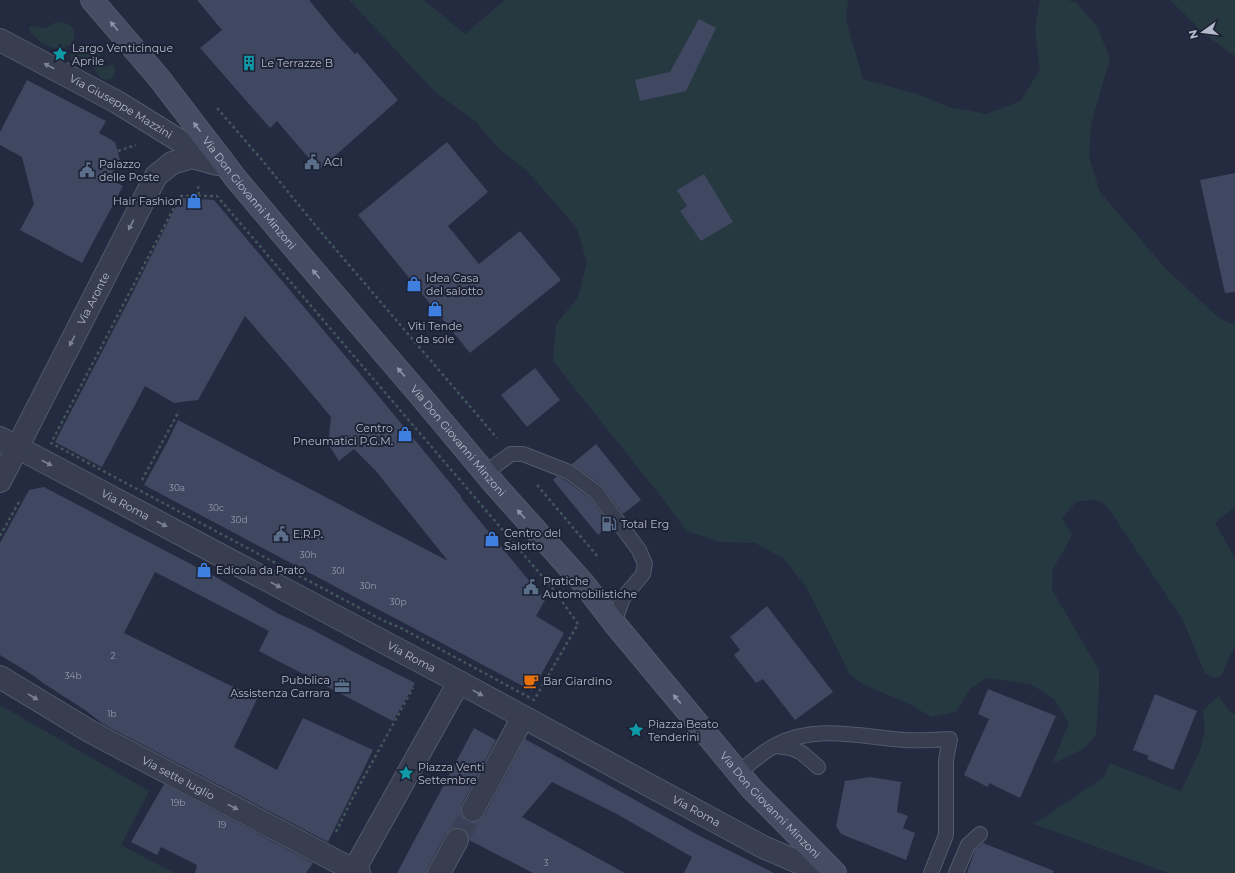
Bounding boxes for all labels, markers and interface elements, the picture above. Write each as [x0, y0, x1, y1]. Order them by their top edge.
north arrow [1183, 12, 1223, 52]
one-way arrow [110, 21, 119, 31]
text: N [1185, 28, 1201, 40]
place label: Largo Venticinque Aprile [72, 41, 173, 68]
place icon: Largo Venticinque Aprile [51, 45, 69, 63]
building icon: Le Terrazze B [240, 54, 258, 72]
place label: Le Terrazze B [261, 56, 333, 70]
one-way arrow [43, 62, 54, 69]
street label: Via Giuseppe Mazzini [67, 71, 175, 142]
one-way arrow [192, 121, 201, 132]
street label: Via Don Giovanni Minzoni [199, 134, 299, 252]
public building icon: ACI [303, 153, 321, 171]
place label: ACI [324, 155, 343, 169]
place label: Palazzo delle Poste [99, 157, 160, 184]
public building icon: Palazzo delle Poste [78, 161, 96, 179]
shop icon: Hair Fashion [185, 192, 203, 210]
place label: Hair Fashion [113, 194, 182, 208]
one-way arrow [128, 219, 134, 231]
street label: Via Aronte [74, 269, 113, 327]
one-way arrow [312, 269, 321, 278]
place label: Idea Casa del salotto [426, 271, 483, 298]
shop icon: Idea Casa del salotto [405, 275, 423, 293]
shop icon: Viti Tende da sole [426, 300, 444, 318]
place label: Viti Tende da sole [408, 319, 463, 346]
one-way arrow [69, 335, 75, 347]
one-way arrow [396, 367, 405, 378]
street label: Via Don Giovanni Minzoni [407, 382, 509, 499]
place label: Centro Pneumatici P.G.M. [293, 421, 393, 448]
shop icon: Centro Pneumatici P.G.M. [396, 425, 414, 443]
one-way arrow [41, 460, 53, 466]
house number: 30a [169, 482, 185, 493]
street label: Via Roma [99, 486, 152, 523]
house number: 30c [208, 502, 224, 513]
one-way arrow [516, 509, 526, 519]
house number: 30d [230, 514, 248, 525]
fuel station icon: Total Erg [600, 515, 618, 533]
place label: Total Erg [621, 517, 669, 531]
one-way arrow [156, 521, 167, 528]
public building icon: E.R.P. [272, 525, 290, 543]
place label: Centro del Salotto [504, 526, 561, 553]
place label: E.R.P. [293, 527, 323, 541]
shop icon: Centro del Salotto [483, 530, 501, 548]
house number: 30h [299, 549, 317, 560]
shop icon: Edicola da Prato [195, 561, 213, 579]
place label: Edicola da Prato [216, 563, 305, 577]
house number: 30l [331, 565, 345, 576]
place label: Pratiche Automobilistiche [543, 574, 638, 601]
public building icon: Pratiche Automobilistiche [522, 578, 540, 596]
house number: 30n [359, 580, 377, 591]
one-way arrow [271, 582, 282, 589]
house number: 30p [389, 596, 407, 607]
street label: Via Roma [385, 638, 438, 675]
house number: 2 [110, 650, 116, 661]
house number: 34b [64, 670, 82, 681]
cafe icon: Bar Giardino [522, 672, 540, 690]
place label: Pubblica Assistenza Carrara [230, 673, 330, 700]
place label: Bar Giardino [543, 674, 612, 688]
office icon: Pubblica Assistenza Carrara [333, 677, 351, 695]
one-way arrow [472, 689, 483, 696]
one-way arrow [27, 694, 39, 701]
one-way arrow [673, 694, 682, 704]
house number: 1b [107, 708, 117, 719]
place label: Piazza Beato Tenderini [648, 717, 718, 744]
place icon: Piazza Beato Tenderini [627, 721, 645, 739]
street label: Via Don Giovanni Minzoni [717, 749, 824, 861]
street label: Via sette luglio [139, 753, 217, 803]
place label: Piazza Venti Settembre [418, 760, 485, 787]
place icon: Piazza Venti Settembre [397, 764, 415, 782]
street label: Via Roma [670, 792, 723, 830]
house number: 19b [171, 797, 185, 808]
one-way arrow [227, 803, 239, 810]
house number: 19 [218, 819, 227, 830]
house number: 3 [543, 857, 549, 868]

